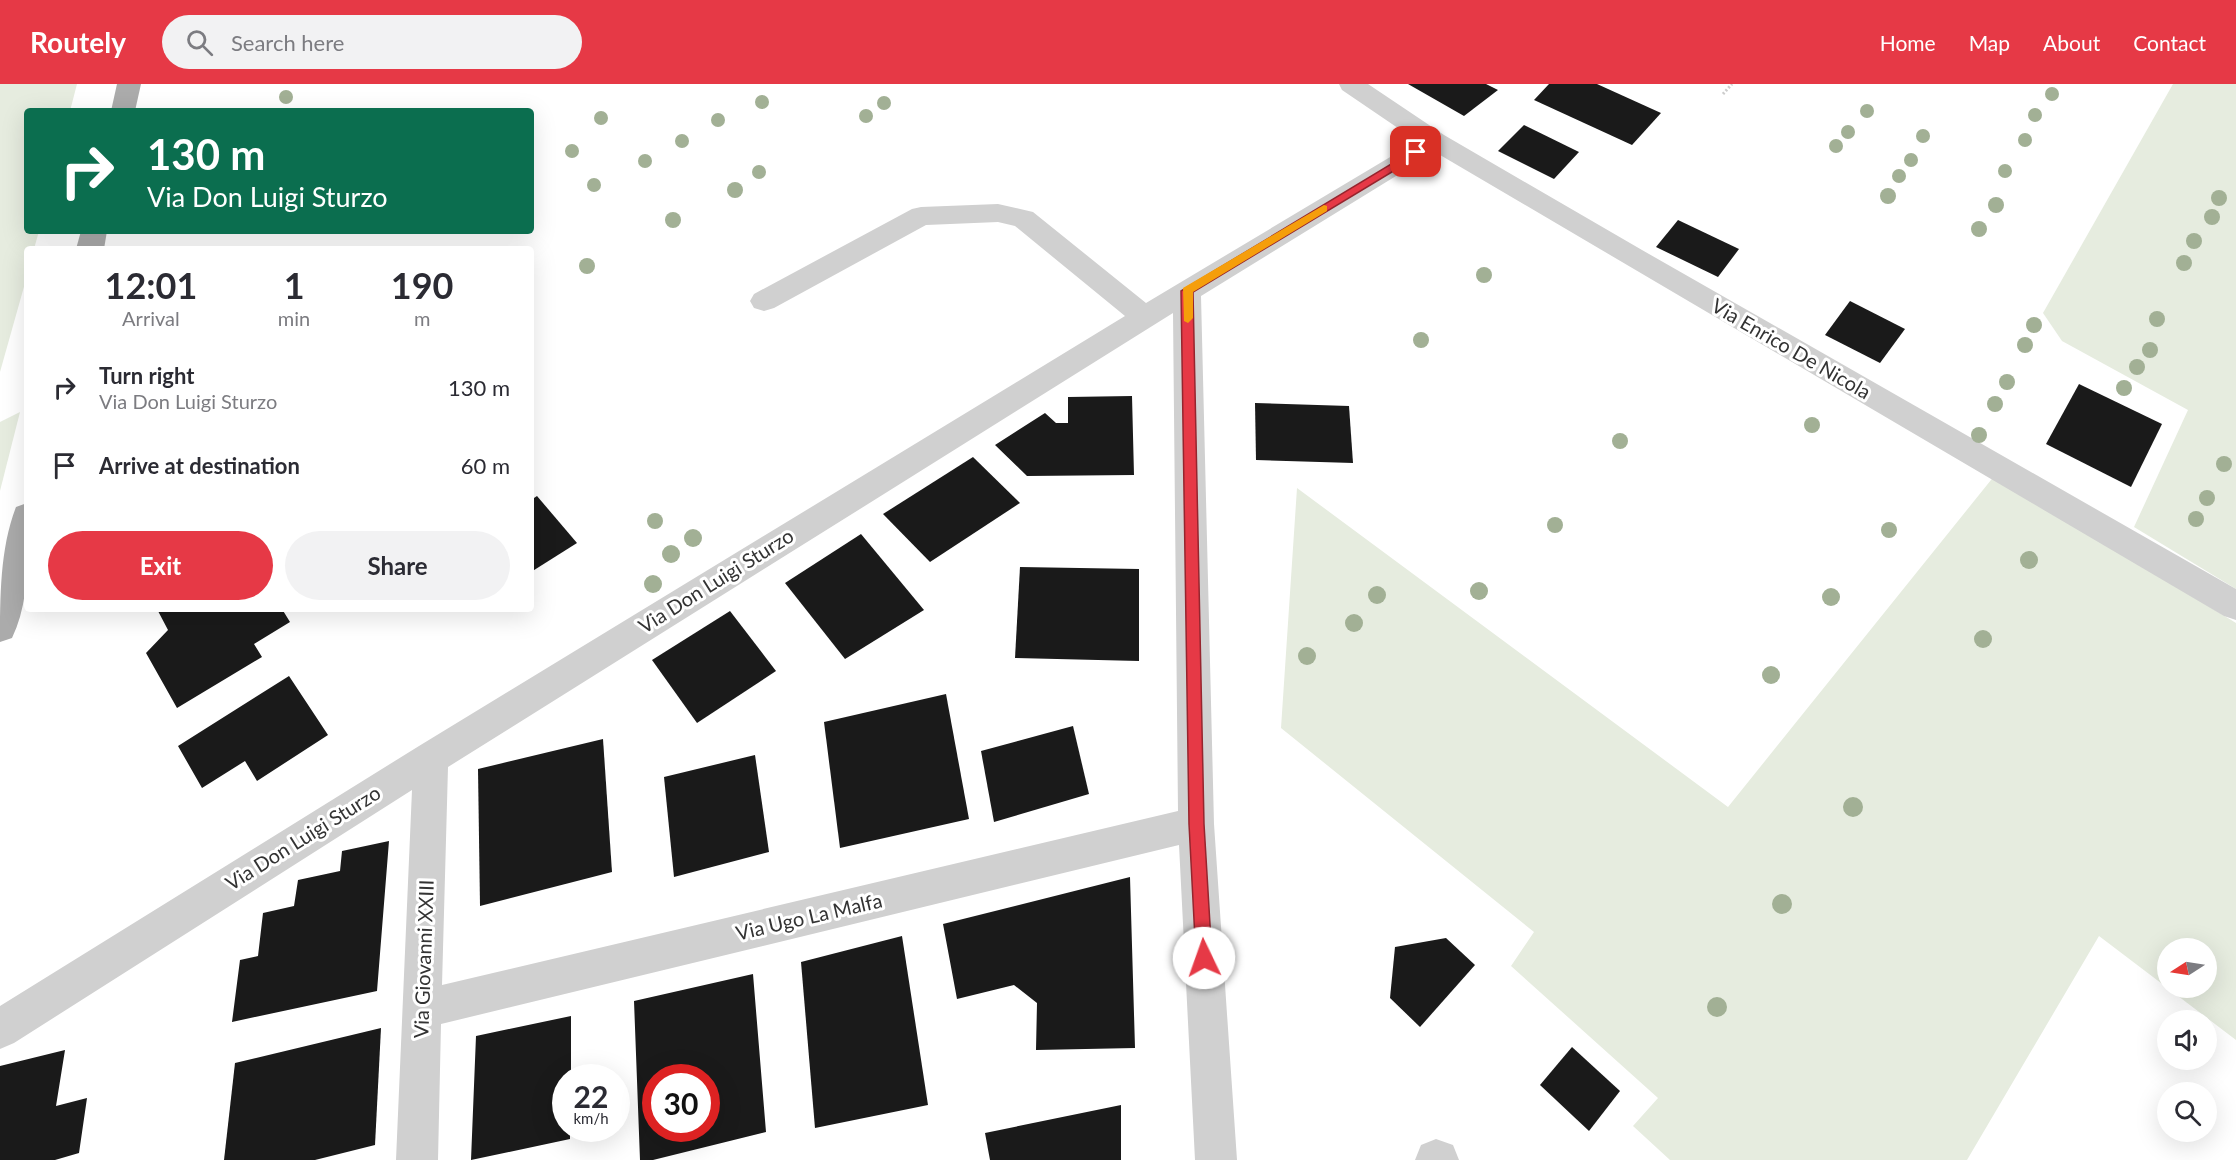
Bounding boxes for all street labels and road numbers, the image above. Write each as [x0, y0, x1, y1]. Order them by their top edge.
street label: Via Enrico De Nicola [1708, 293, 1875, 403]
street label: Via Don Luigi Sturzo [634, 523, 797, 638]
street label: Via Don Luigi Sturzo [221, 780, 384, 895]
street label: Via Giovanni XXIII [408, 879, 438, 1039]
street label: Via Ugo La Malfa [733, 888, 884, 945]

